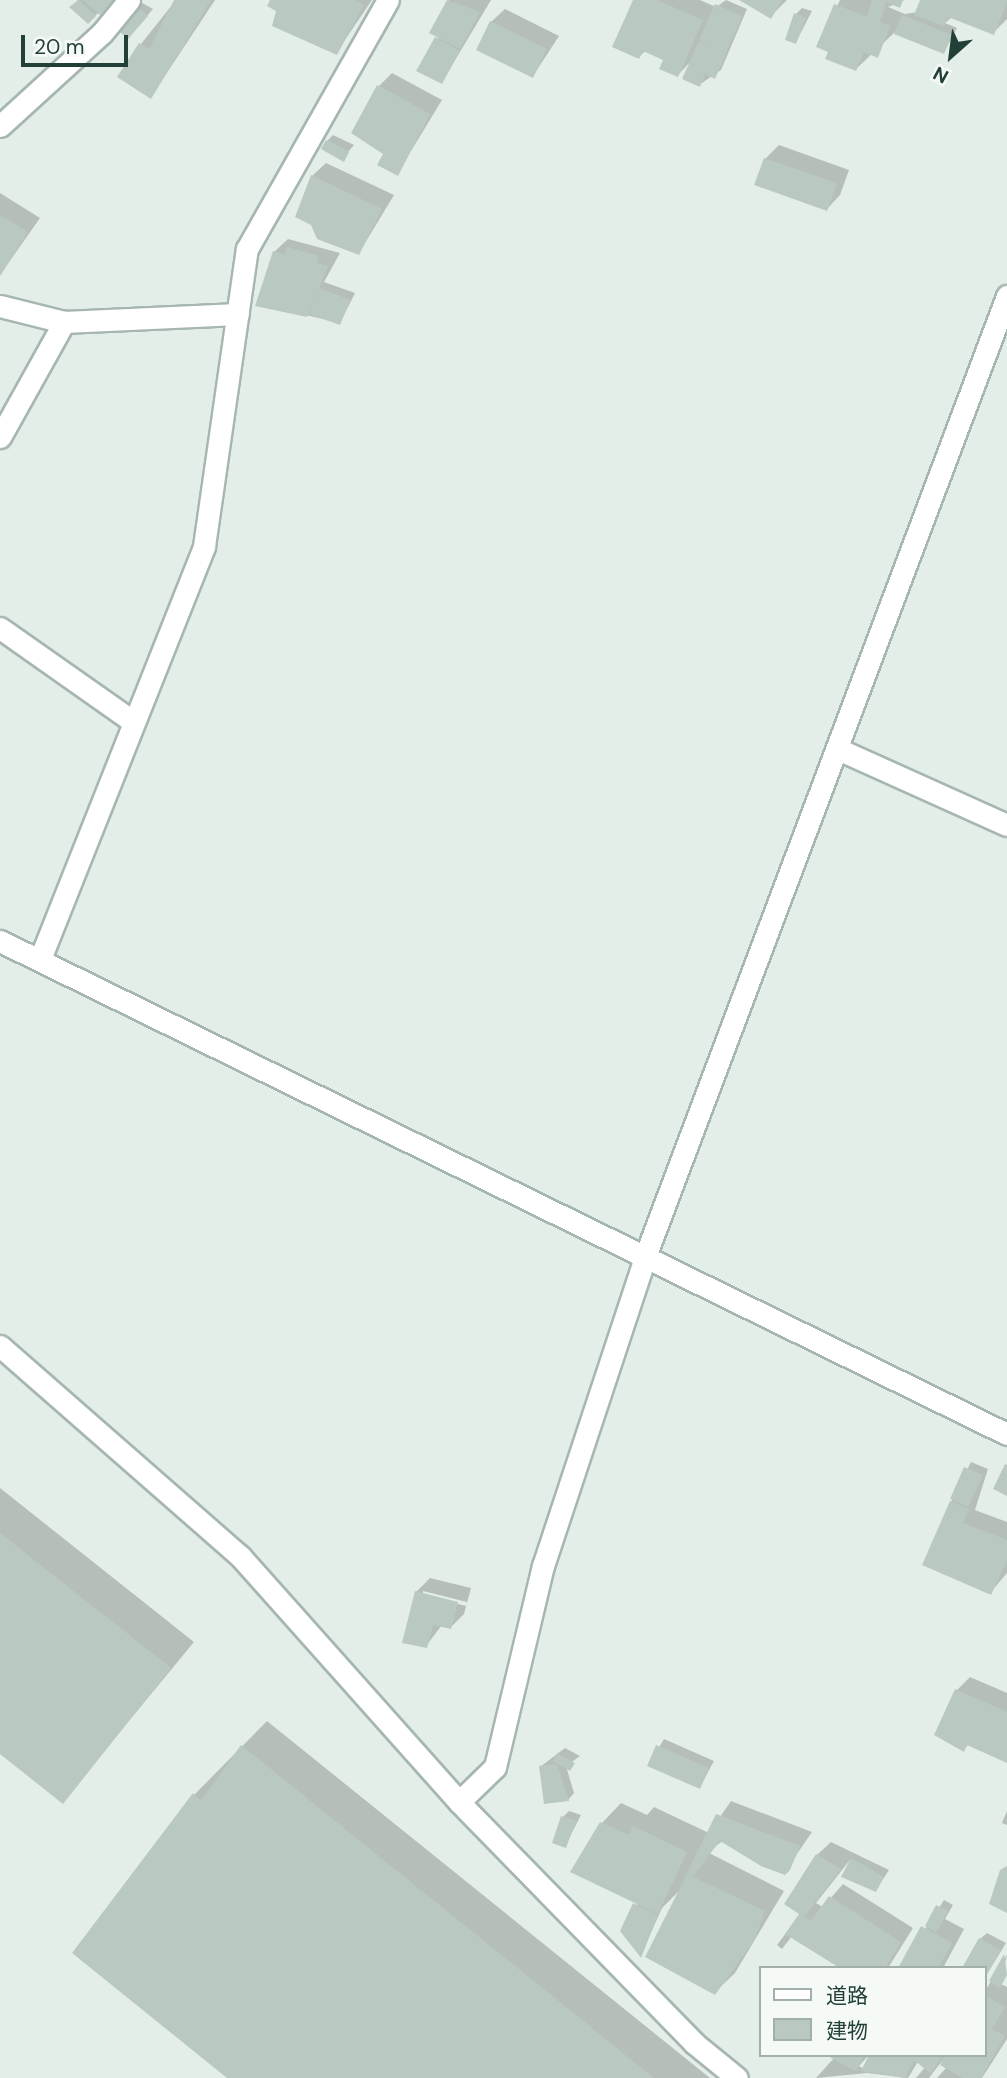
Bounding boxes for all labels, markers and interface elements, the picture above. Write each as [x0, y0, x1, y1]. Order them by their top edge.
scale bar [24, 21, 131, 65]
north arrow [916, 21, 986, 91]
text: 20 m [34, 33, 85, 61]
text: N [929, 61, 953, 89]
legend [758, 1966, 986, 2057]
text: 道路 [826, 1982, 868, 2010]
text: 建物 [826, 2017, 868, 2045]

